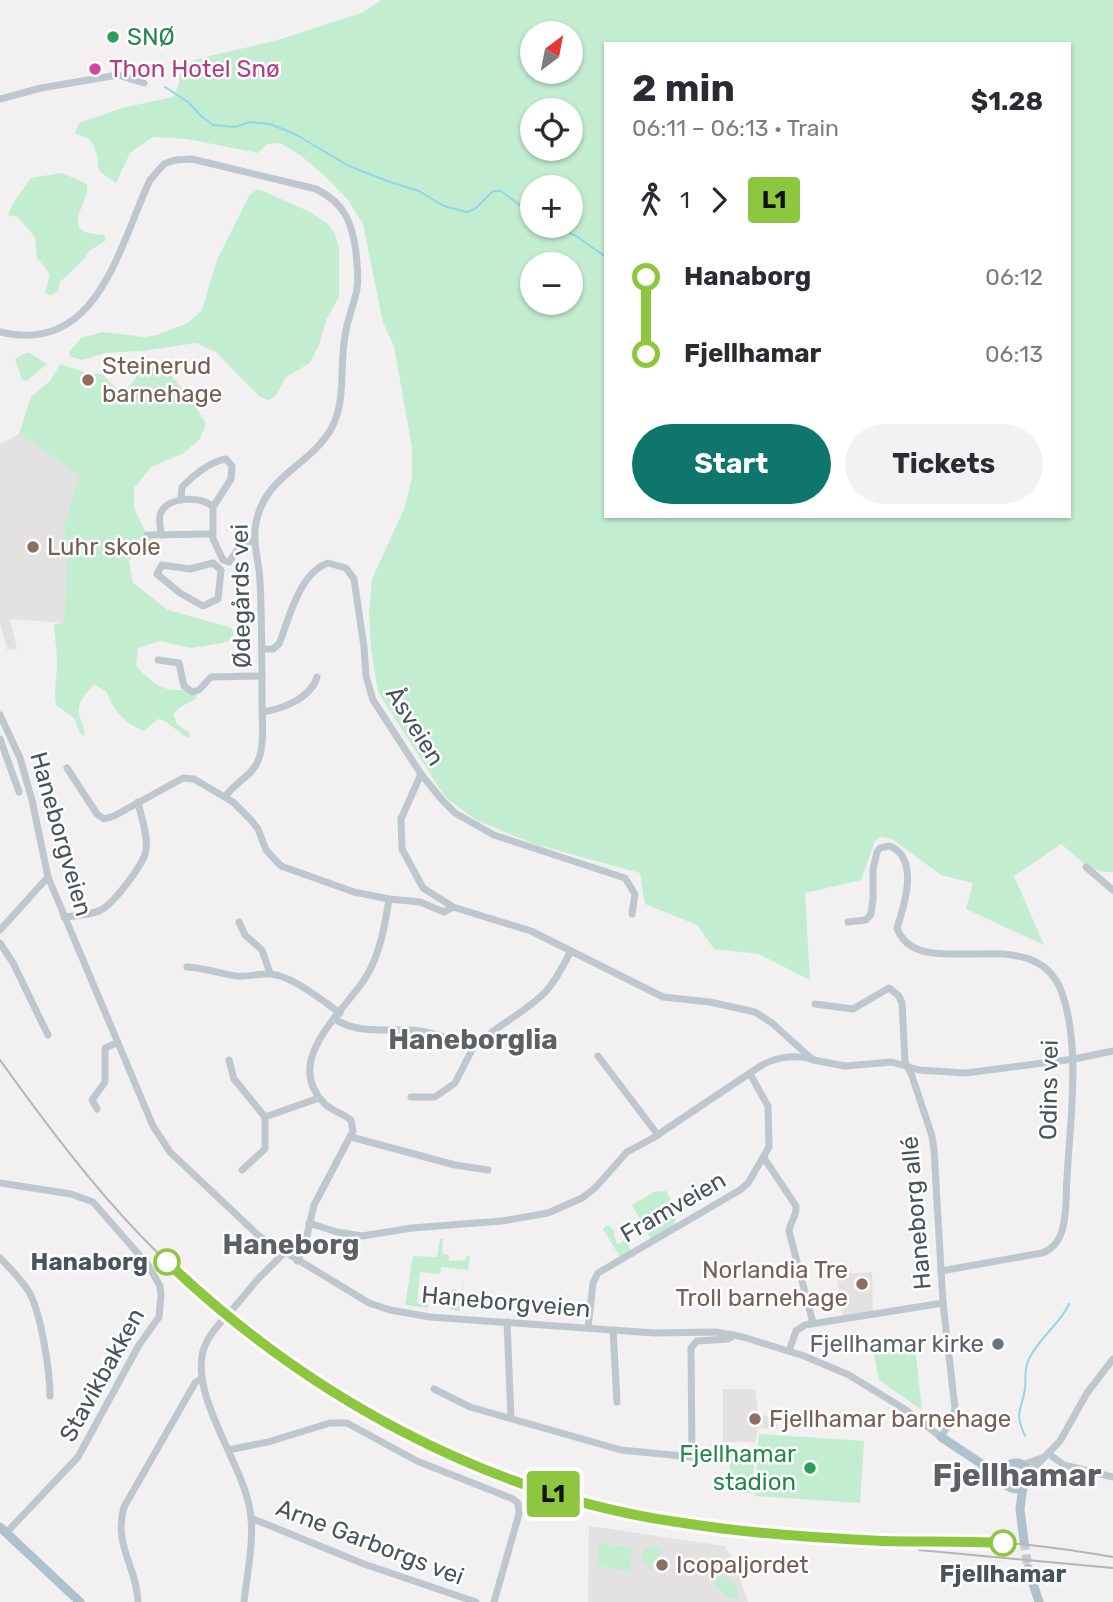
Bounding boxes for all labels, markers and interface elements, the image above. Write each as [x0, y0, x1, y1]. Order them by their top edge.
north arrow [520, 21, 583, 84]
map controls [520, 21, 583, 315]
place label: SNØ [127, 23, 175, 51]
marker: SNØ [105, 29, 121, 45]
place label: Thon Hotel Snø [109, 55, 280, 83]
marker: Thon Hotel Snø [87, 61, 103, 77]
text: 2 min [632, 65, 735, 111]
text: $1.28 [971, 86, 1043, 117]
button: locate [520, 98, 583, 161]
text: 06:11 – 06:13 · Train [632, 114, 839, 142]
button: + [520, 175, 583, 238]
icon: walk [632, 181, 670, 219]
icon: forward [700, 181, 738, 219]
text: 1 [680, 186, 690, 214]
text: L1 [762, 186, 786, 214]
button: − [520, 252, 583, 315]
text: Hanaborg [684, 261, 811, 292]
text: 06:12 [985, 263, 1043, 291]
text: Fjellhamar [684, 338, 821, 369]
text: 06:13 [985, 340, 1043, 368]
place label: Steinerud barnehage [102, 352, 222, 408]
marker: Steinerud barnehage [80, 372, 96, 388]
button: Start [632, 424, 831, 504]
button: Tickets [845, 424, 1043, 504]
street label: Ødegårds vei [226, 524, 256, 668]
place label: Luhr skole [47, 533, 161, 561]
marker: Luhr skole [25, 539, 41, 555]
street label: Åsveien [380, 681, 450, 771]
street label: Haneborgveien [24, 749, 98, 919]
district label: Haneborglia [388, 1023, 558, 1056]
street label: Odins vei [1034, 1040, 1064, 1140]
street label: Haneborg allé [895, 1135, 937, 1291]
street label: Framveien [615, 1166, 731, 1248]
district label: Haneborg [222, 1228, 360, 1261]
place label: Hanaborg [31, 1248, 148, 1276]
marker: Hanaborg [154, 1249, 180, 1275]
place label: Norlandia Tre Troll barnehage [676, 1256, 848, 1312]
marker: Norlandia Tre Troll barnehage [854, 1276, 870, 1292]
street label: Haneborgveien [420, 1281, 592, 1323]
street label: Stavikbakken [54, 1303, 150, 1447]
place label: Fjellhamar kirke [809, 1330, 984, 1358]
marker: Fjellhamar kirke [990, 1336, 1006, 1352]
place label: Fjellhamar barnehage [769, 1405, 1011, 1433]
marker: Fjellhamar barnehage [747, 1411, 763, 1427]
place label: Fjellhamar stadion [679, 1440, 796, 1496]
district label: Fjellhamar [932, 1456, 1102, 1494]
marker: Fjellhamar stadion [802, 1460, 818, 1476]
line badge: L1 [522, 1471, 584, 1517]
text: L1 [541, 1480, 565, 1508]
street label: Arne Garborgs vei [272, 1493, 468, 1591]
marker: Fjellhamar [990, 1530, 1016, 1556]
place label: Icopaljordet [676, 1551, 809, 1579]
marker: Icopaljordet [654, 1557, 670, 1573]
place label: Fjellhamar [940, 1560, 1067, 1588]

